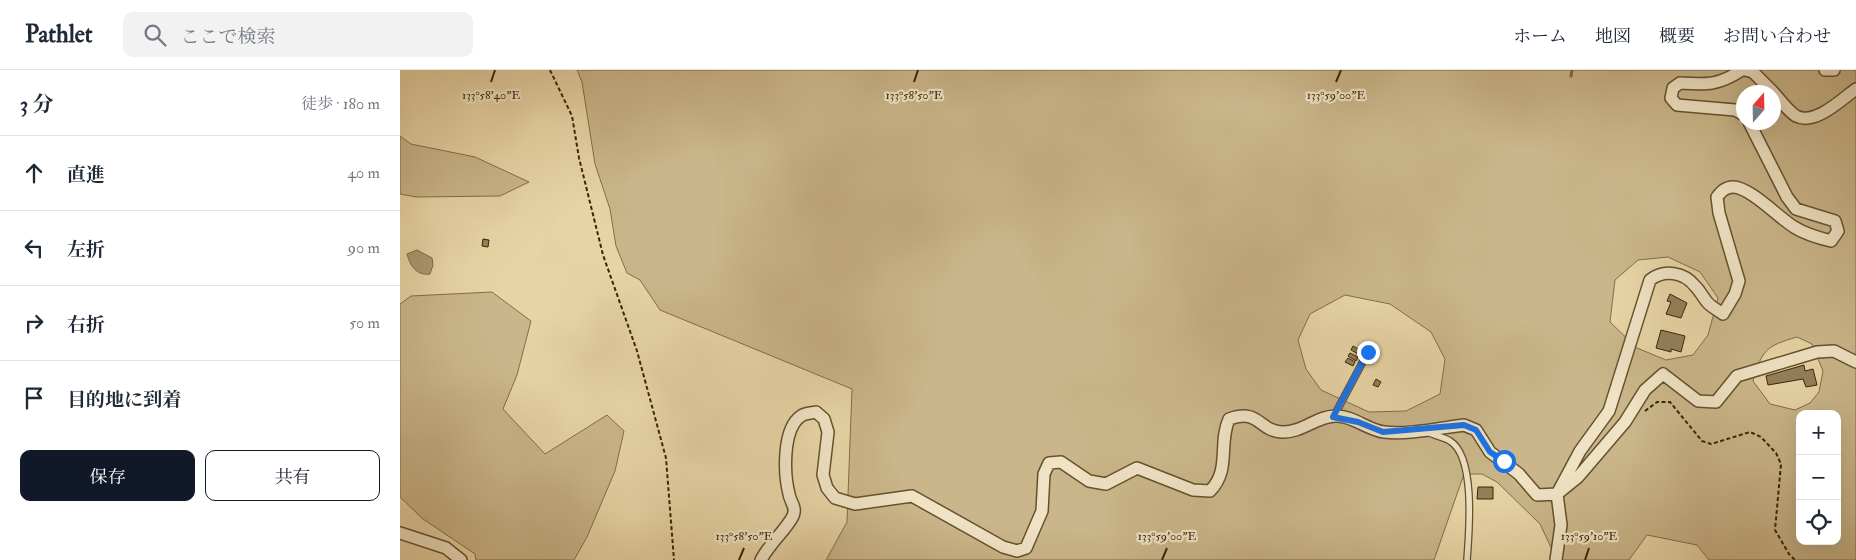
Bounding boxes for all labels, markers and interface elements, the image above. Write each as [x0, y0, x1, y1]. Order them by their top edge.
search box [123, 12, 473, 57]
text: Pathlet [25, 19, 93, 50]
icon: search [141, 21, 169, 49]
text: ここで検索 [181, 25, 276, 49]
text: ホーム [1513, 25, 1567, 48]
text: 地図 [1595, 25, 1631, 48]
text: 概要 [1659, 25, 1695, 48]
text: お問い合わせ [1723, 25, 1831, 48]
north arrow [1736, 85, 1781, 130]
text: 133°58'40"E [462, 88, 520, 103]
text: 133°58'50"E [886, 88, 943, 103]
text: 133°59'00"E [1307, 88, 1366, 103]
text: 3 分 [20, 91, 53, 118]
text: 徒歩 · 180 m [301, 94, 380, 114]
icon: ahead [20, 159, 48, 187]
text: 直進 [67, 163, 105, 187]
text: 40 m [347, 163, 380, 183]
icon: left [20, 234, 48, 262]
text: 左折 [67, 238, 105, 262]
text: 90 m [348, 238, 380, 258]
icon: right [20, 309, 48, 337]
text: 右折 [67, 313, 105, 337]
text: 50 m [349, 313, 380, 333]
route end [1357, 341, 1380, 364]
icon: arrive [20, 384, 48, 412]
text: 目的地に到着 [67, 388, 181, 412]
map controls [1796, 410, 1841, 545]
button: + [1796, 410, 1841, 455]
button: 保存 [20, 450, 195, 501]
button: 共有 [205, 450, 380, 501]
route start [1493, 450, 1516, 473]
button: − [1796, 455, 1841, 500]
button: locate [1796, 500, 1841, 545]
text: 133°58'50"E [716, 529, 773, 544]
text: 133°59'00"E [1138, 529, 1197, 544]
text: 133°59'10"E [1561, 529, 1618, 544]

